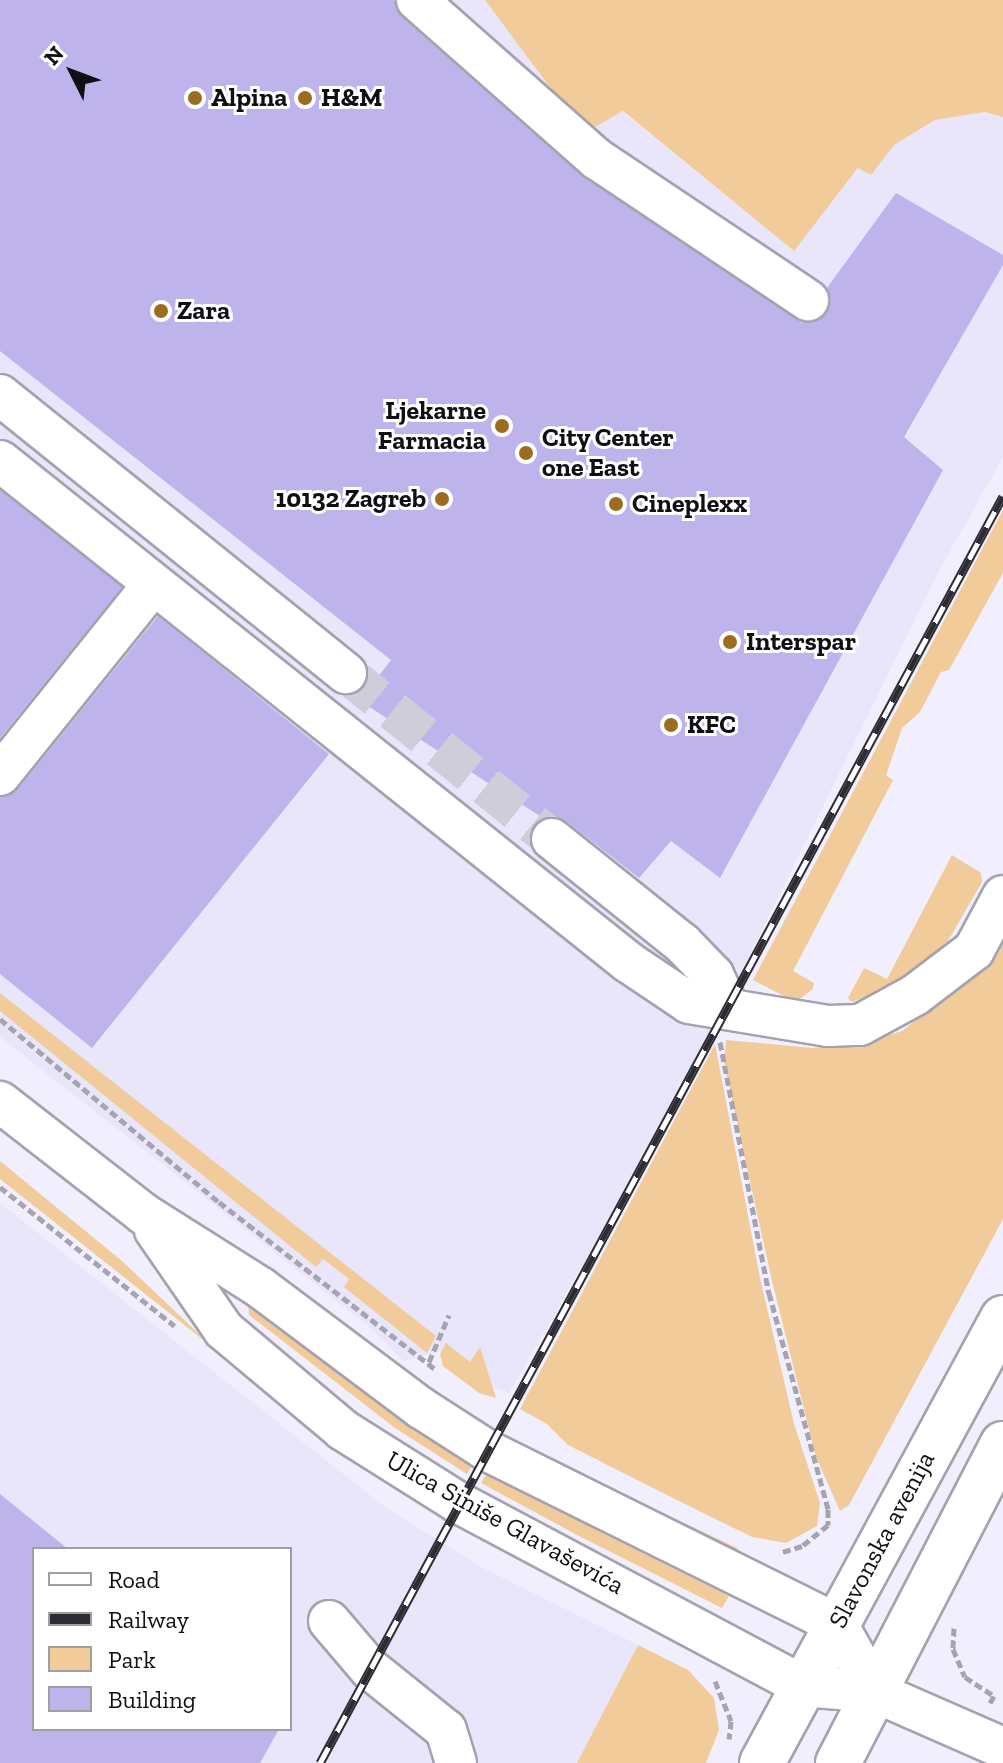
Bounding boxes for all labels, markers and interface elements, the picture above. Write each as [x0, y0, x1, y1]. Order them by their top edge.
north arrow [32, 32, 112, 112]
text: N [38, 40, 69, 71]
place label: Alpina [211, 82, 287, 114]
place label: H&M [321, 82, 382, 114]
marker: Alpina [186, 89, 204, 107]
marker: H&M [296, 89, 314, 107]
place label: Zara [177, 295, 230, 327]
marker: Zara [152, 302, 170, 320]
place label: Ljekarne Farmacia [378, 395, 486, 456]
marker: Ljekarne Farmacia [493, 417, 511, 435]
place label: City Center one East [542, 422, 674, 484]
marker: City Center one East [517, 444, 535, 462]
place label: 10132 Zagreb [276, 483, 426, 515]
place label: Cineplexx [632, 488, 747, 520]
marker: 10132 Zagreb [433, 490, 451, 508]
marker: Cineplexx [607, 495, 625, 513]
place label: Interspar [746, 626, 856, 658]
marker: Interspar [721, 633, 739, 651]
place label: KFC [687, 709, 736, 741]
marker: KFC [662, 716, 680, 734]
street label: Ulica Siniše Glavaševića [381, 1445, 629, 1601]
street label: Slavonska avenija [822, 1446, 942, 1634]
legend [32, 1547, 292, 1731]
text: Road [108, 1565, 160, 1594]
text: Railway [108, 1605, 189, 1634]
text: Park [108, 1645, 156, 1674]
text: Building [108, 1685, 196, 1714]

